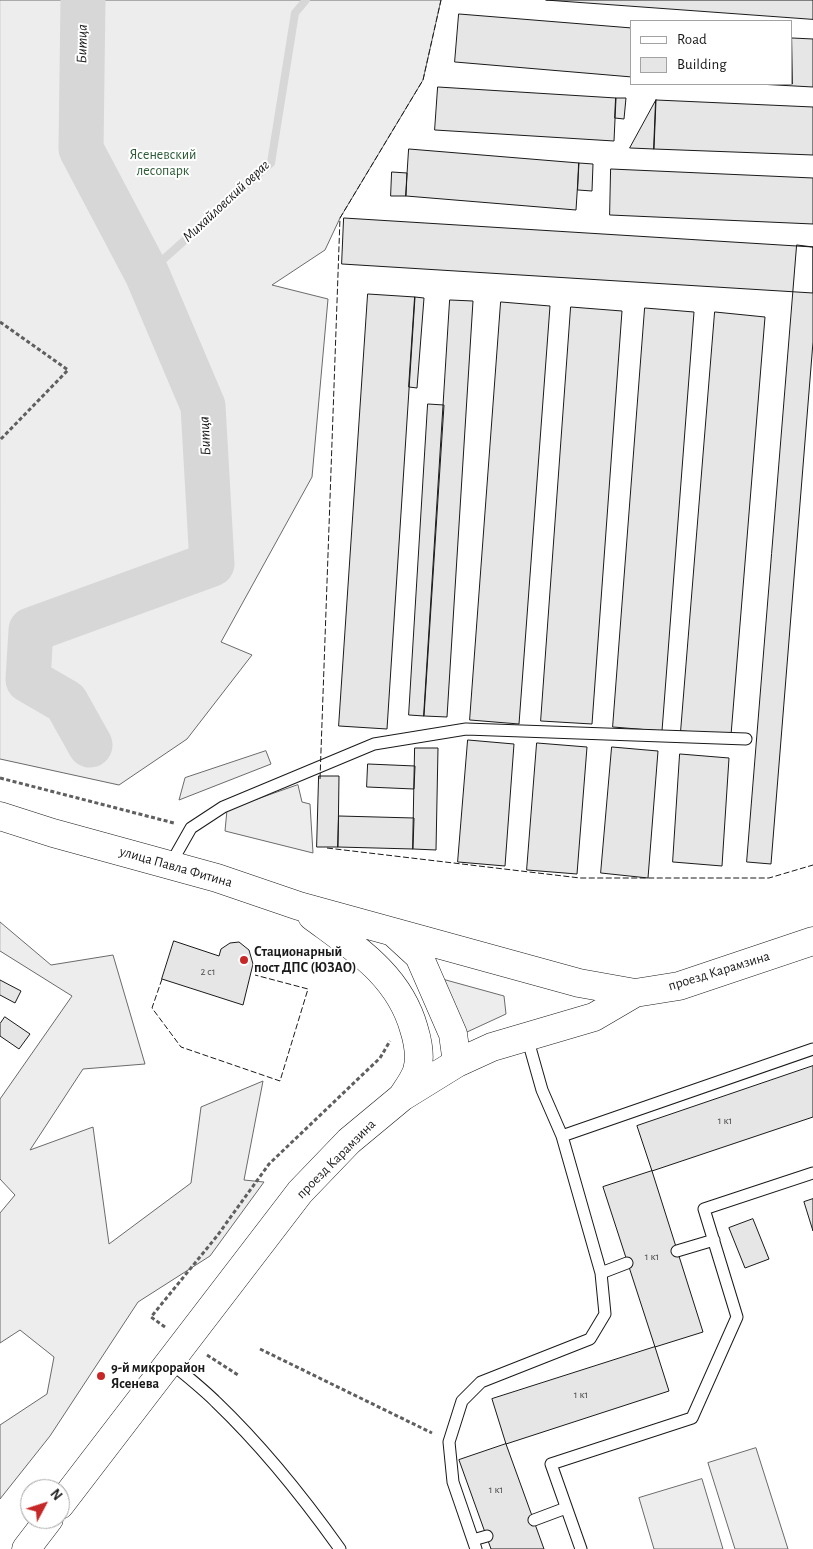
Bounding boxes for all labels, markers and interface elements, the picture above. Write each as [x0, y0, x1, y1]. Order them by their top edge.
legend [630, 20, 793, 85]
water label: Битца [73, 24, 91, 64]
text: Road [677, 32, 707, 47]
text: Building [677, 57, 727, 72]
park label: Ясеневский лесопарк [130, 147, 196, 180]
water label: Михайловский овраг [179, 156, 273, 246]
water label: Битца [195, 416, 215, 456]
street label: улица Павла Фитина [118, 843, 234, 891]
place label: Стационарный пост ДПС (ЮЗАО) [254, 944, 356, 976]
street label: проезд Карамзина [666, 948, 772, 994]
marker: Стационарный пост ДПС (ЮЗАО) [238, 954, 250, 966]
house number: 2 с1 [200, 965, 216, 979]
house number: 1 к1 [718, 1114, 732, 1128]
street label: проезд Карамзина [293, 1116, 379, 1202]
house number: 1 к1 [645, 1250, 659, 1264]
place label: 9-й микрорайон Ясенева [111, 1360, 205, 1392]
marker: 9-й микрорайон Ясенева [95, 1370, 107, 1382]
house number: 1 к1 [574, 1388, 588, 1402]
north arrow [20, 1479, 70, 1529]
house number: 1 к1 [489, 1483, 503, 1497]
text: N [47, 1487, 64, 1503]

